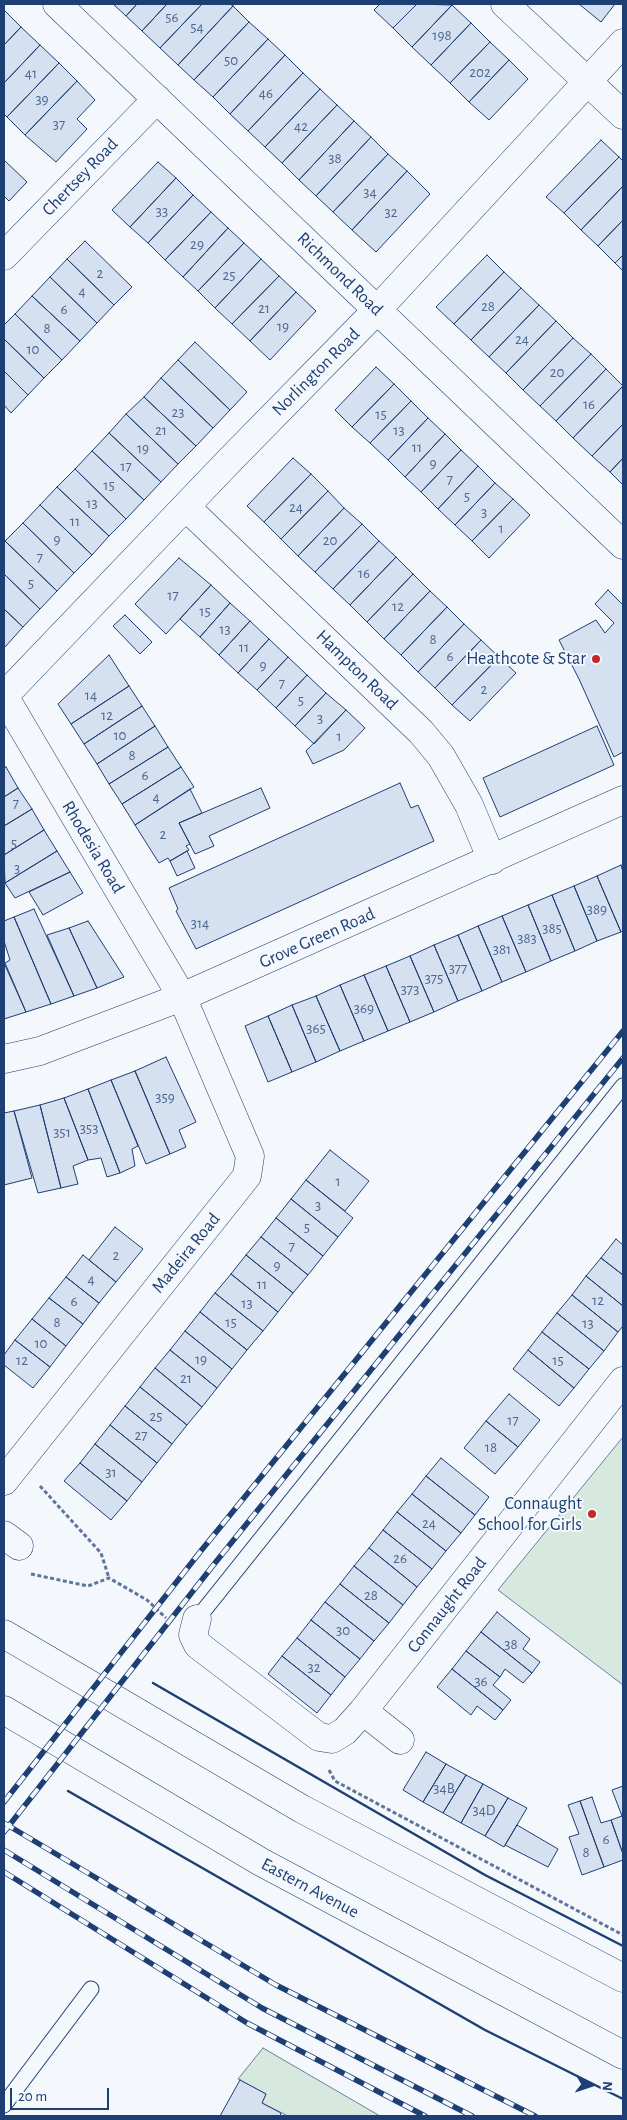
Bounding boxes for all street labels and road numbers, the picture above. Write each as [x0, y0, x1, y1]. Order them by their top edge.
street label: Chertsey Road [38, 134, 122, 220]
street label: Richmond Road [293, 228, 387, 320]
street label: Norlington Road [268, 324, 364, 420]
street label: Hampton Road [311, 625, 403, 715]
street label: Rhodesia Road [57, 797, 129, 897]
street label: Grove Green Road [256, 903, 378, 973]
street label: Madeira Road [147, 1209, 225, 1297]
street label: Connaught Road [403, 1553, 491, 1657]
street label: Eastern Avenue [257, 1853, 363, 1923]

